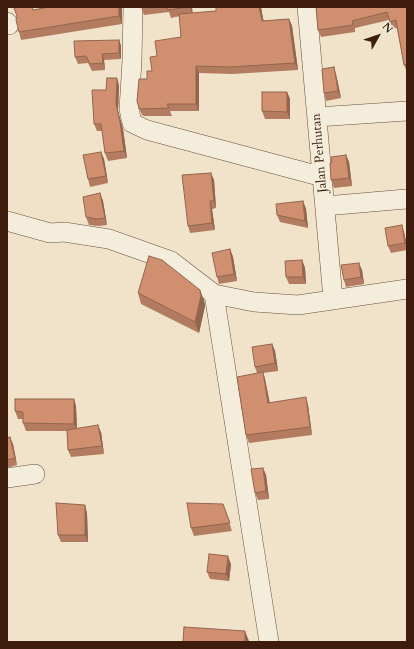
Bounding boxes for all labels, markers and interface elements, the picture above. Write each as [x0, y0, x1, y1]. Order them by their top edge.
north arrow [358, 16, 398, 56]
text: N [379, 19, 396, 36]
street label: Jalan Perhutan [309, 113, 331, 193]

